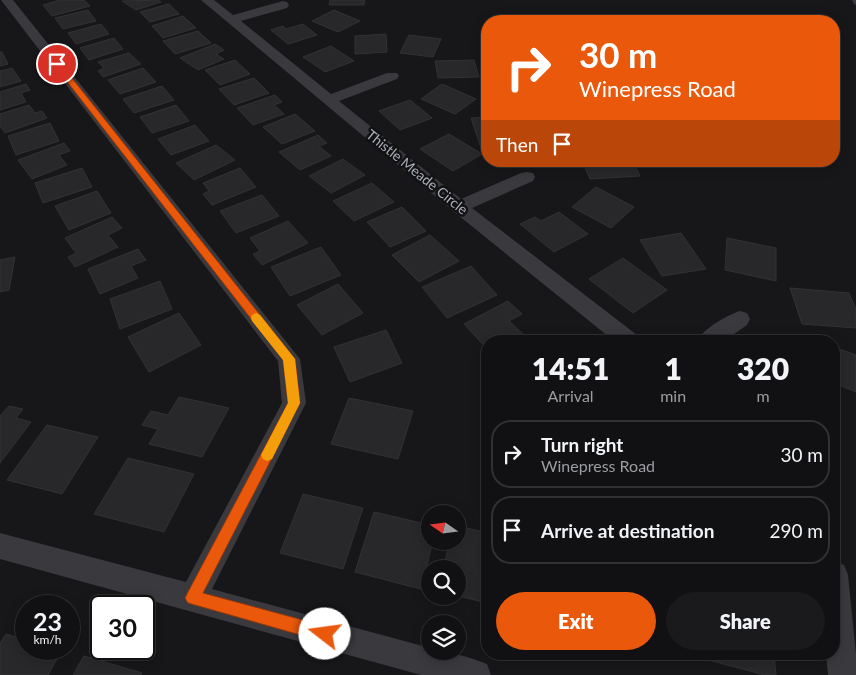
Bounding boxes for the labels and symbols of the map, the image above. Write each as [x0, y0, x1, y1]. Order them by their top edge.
pin [36, 43, 78, 85]
street label: Thistle Meade Circle [363, 126, 471, 218]
north arrow [421, 505, 466, 550]
speed limit sign: 30 [90, 595, 155, 660]
position arrow [298, 607, 350, 659]

